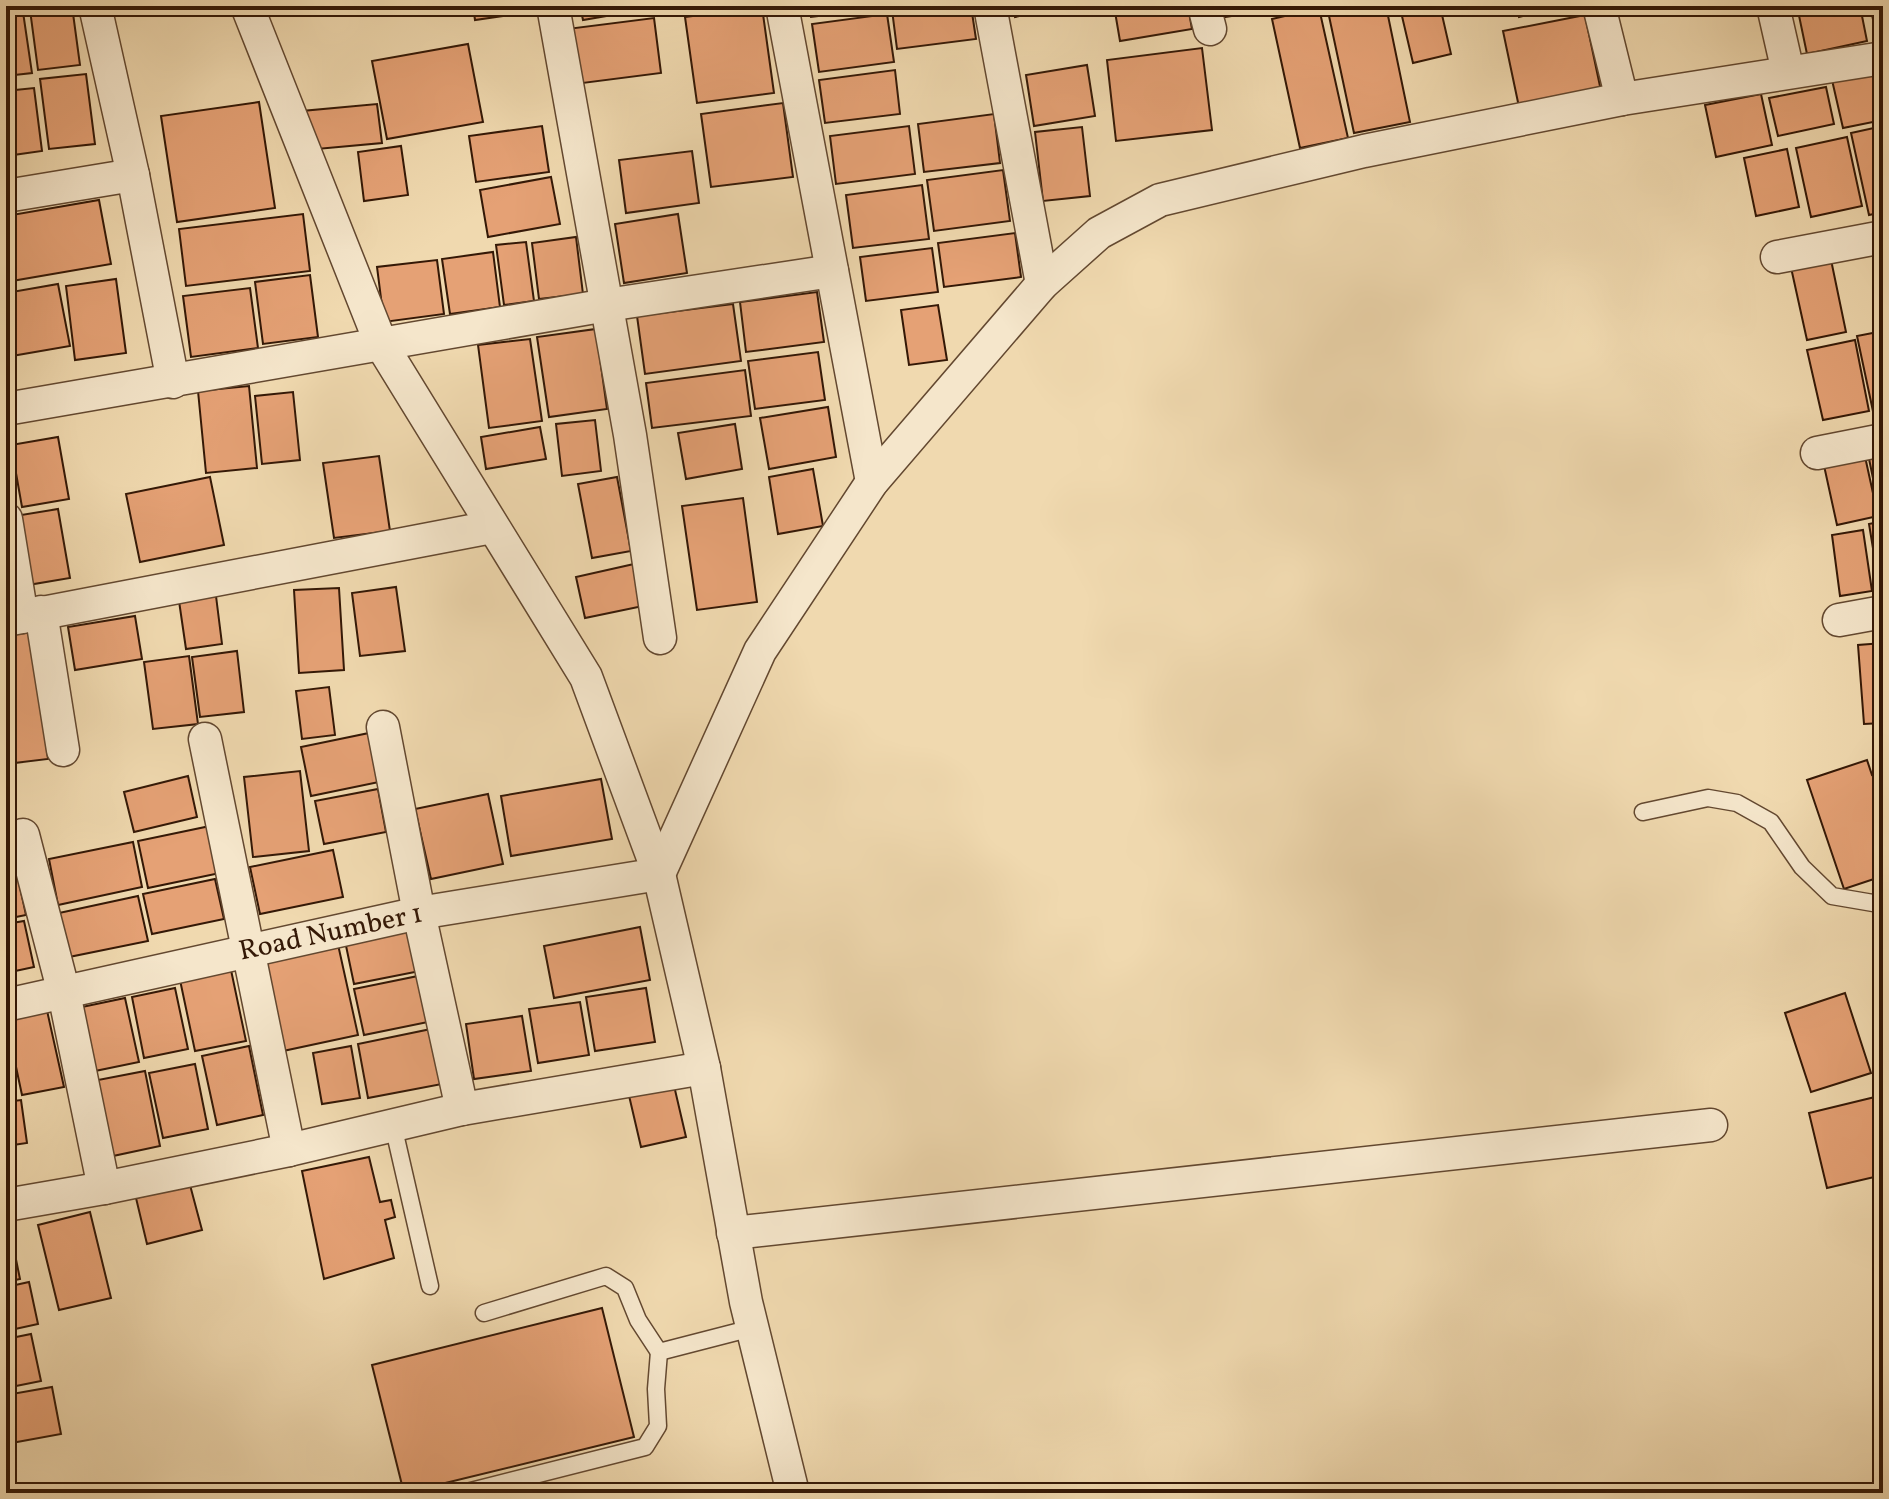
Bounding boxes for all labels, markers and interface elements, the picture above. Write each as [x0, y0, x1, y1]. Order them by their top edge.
street label: Road Number 1 [236, 894, 426, 972]

